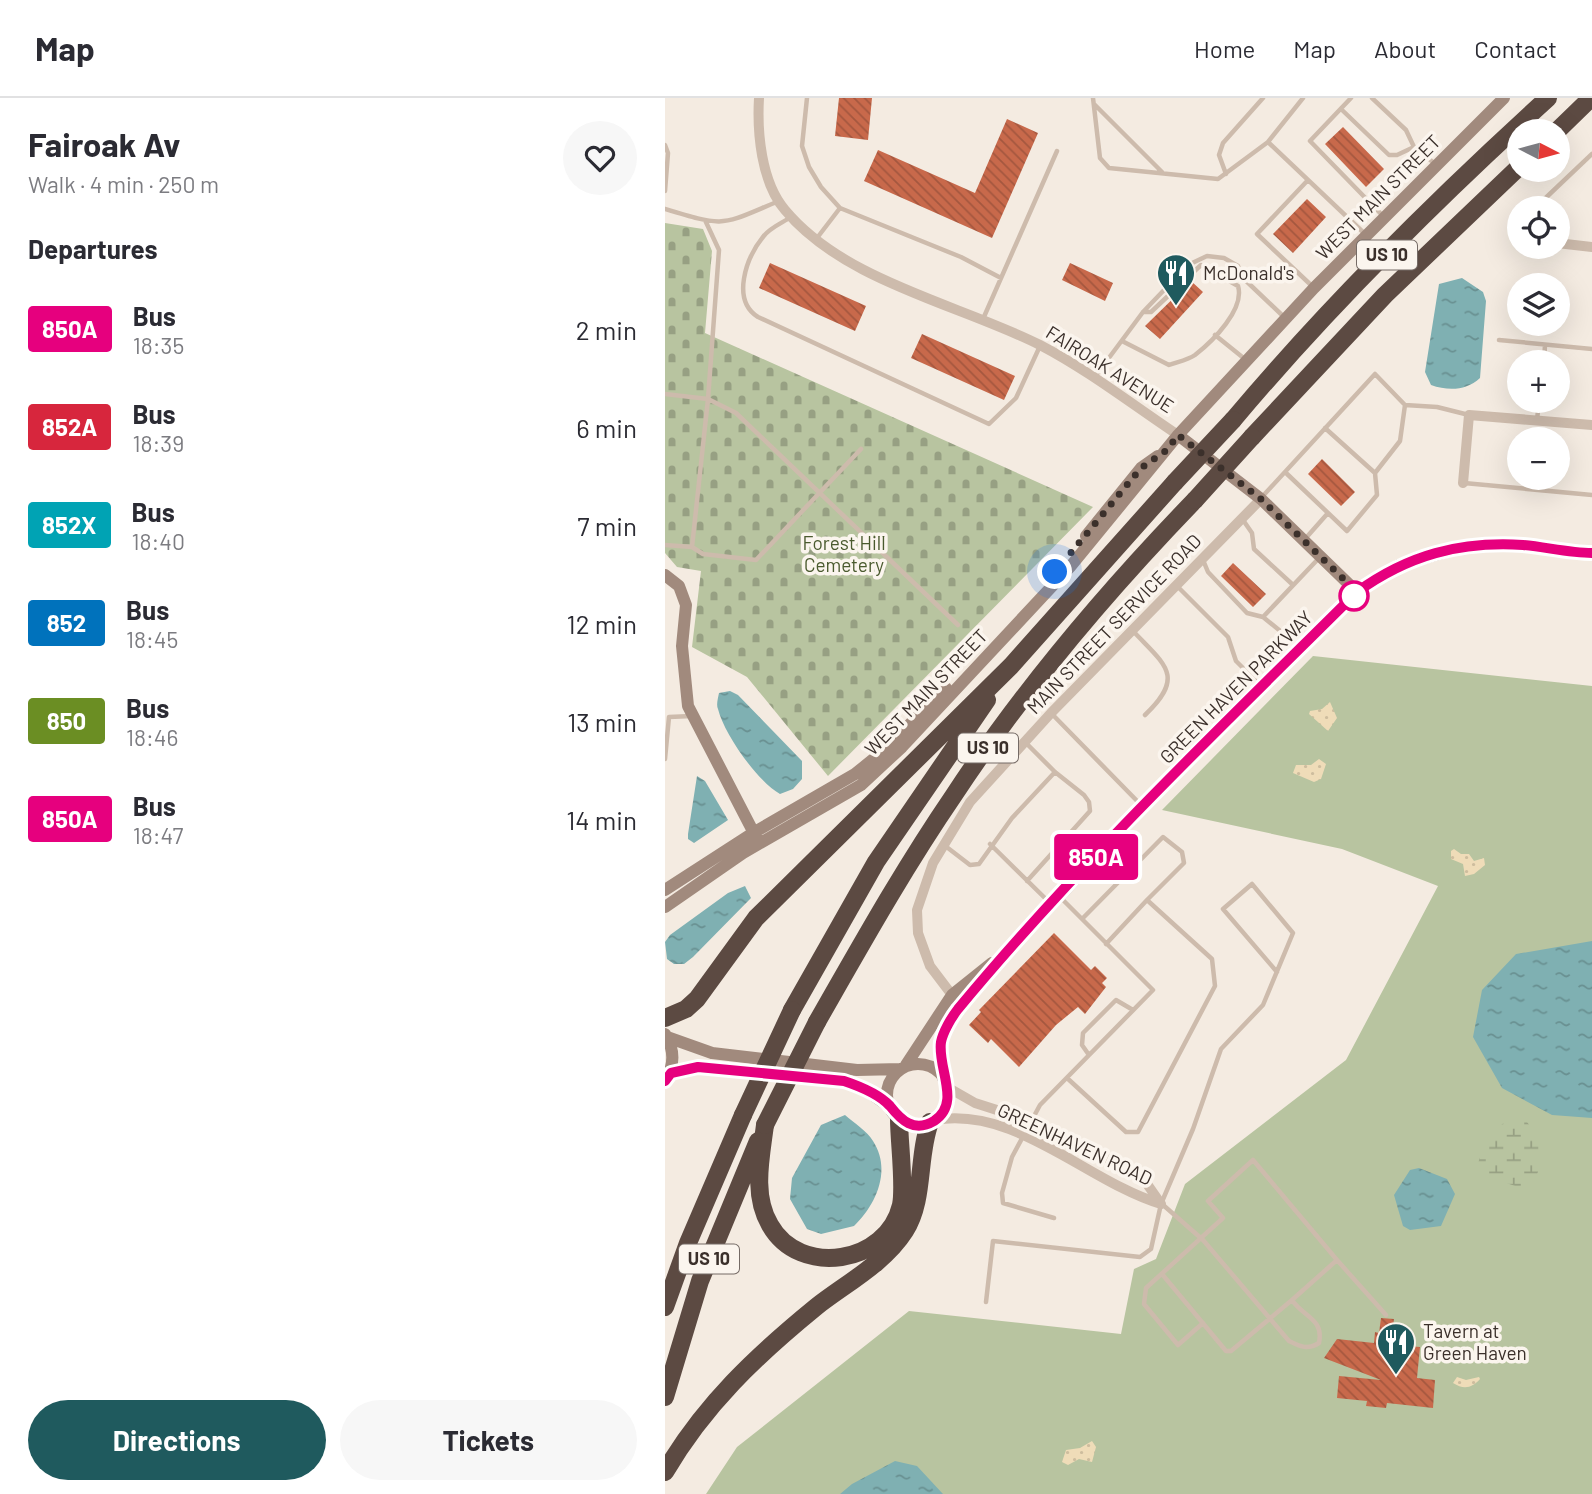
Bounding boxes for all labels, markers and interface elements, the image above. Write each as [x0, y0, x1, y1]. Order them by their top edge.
text: Map [35, 28, 95, 68]
text: Home [1194, 34, 1255, 63]
text: Map [1293, 34, 1336, 63]
text: About [1374, 34, 1436, 63]
text: Contact [1474, 34, 1557, 63]
north arrow [1507, 119, 1570, 182]
map controls [1507, 119, 1570, 490]
button: heart [563, 121, 637, 195]
text: Fairoak Av [28, 124, 180, 164]
street label: WEST MAIN STREET [1311, 130, 1445, 264]
text: Walk · 4 min · 250 m [28, 170, 219, 198]
button: locate [1507, 196, 1570, 259]
text: Departures [28, 233, 158, 264]
road number: US 10 [1357, 240, 1417, 270]
restaurant icon: McDonald's [1155, 252, 1197, 307]
place label: McDonald's [1203, 261, 1294, 284]
button: layers [1507, 273, 1570, 336]
text: Bus [133, 300, 176, 331]
text: 850A [42, 314, 98, 343]
text: 2 min [576, 314, 637, 345]
street label: FAIROAK AVENUE [1042, 320, 1178, 417]
text: 18:35 [133, 331, 184, 359]
button: + [1507, 350, 1570, 413]
text: Bus [132, 398, 176, 429]
text: 852A [42, 412, 97, 441]
text: 6 min [576, 412, 637, 443]
button: − [1507, 427, 1570, 490]
text: 18:39 [132, 429, 184, 457]
text: Bus [132, 496, 175, 527]
text: 852X [42, 510, 97, 539]
text: 7 min [577, 510, 637, 541]
text: 18:40 [132, 527, 185, 555]
street label: MAIN STREET SERVICE ROAD [1022, 529, 1206, 718]
park label: Forest Hill Cemetery [802, 531, 886, 576]
your location [1037, 554, 1072, 589]
unlabelled marker [1339, 581, 1369, 611]
text: Bus [126, 594, 169, 625]
street label: GREEN HAVEN PARKWAY [1154, 605, 1317, 768]
text: 852 [47, 608, 86, 637]
text: 12 min [567, 608, 637, 639]
street label: WEST MAIN STREET [859, 624, 992, 760]
text: 18:45 [126, 625, 178, 653]
text: Bus [126, 692, 169, 723]
text: 850 [47, 706, 86, 735]
text: 13 min [567, 706, 637, 737]
text: 18:46 [126, 723, 178, 751]
road number: US 10 [958, 734, 1018, 762]
text: Bus [133, 790, 176, 821]
text: 850A [42, 804, 98, 833]
text: 14 min [566, 804, 637, 835]
text: 18:47 [133, 821, 183, 849]
line badge: 850A [1047, 834, 1145, 880]
text: 850A [1068, 842, 1124, 871]
street label: GREENHAVEN ROAD [994, 1098, 1156, 1189]
road number: US 10 [679, 1244, 739, 1274]
place label: Tavern at Green Haven [1423, 1319, 1527, 1364]
restaurant icon: Tavern at Green Haven [1375, 1321, 1417, 1376]
button: Directions [28, 1400, 326, 1480]
button: Tickets [340, 1400, 637, 1480]

